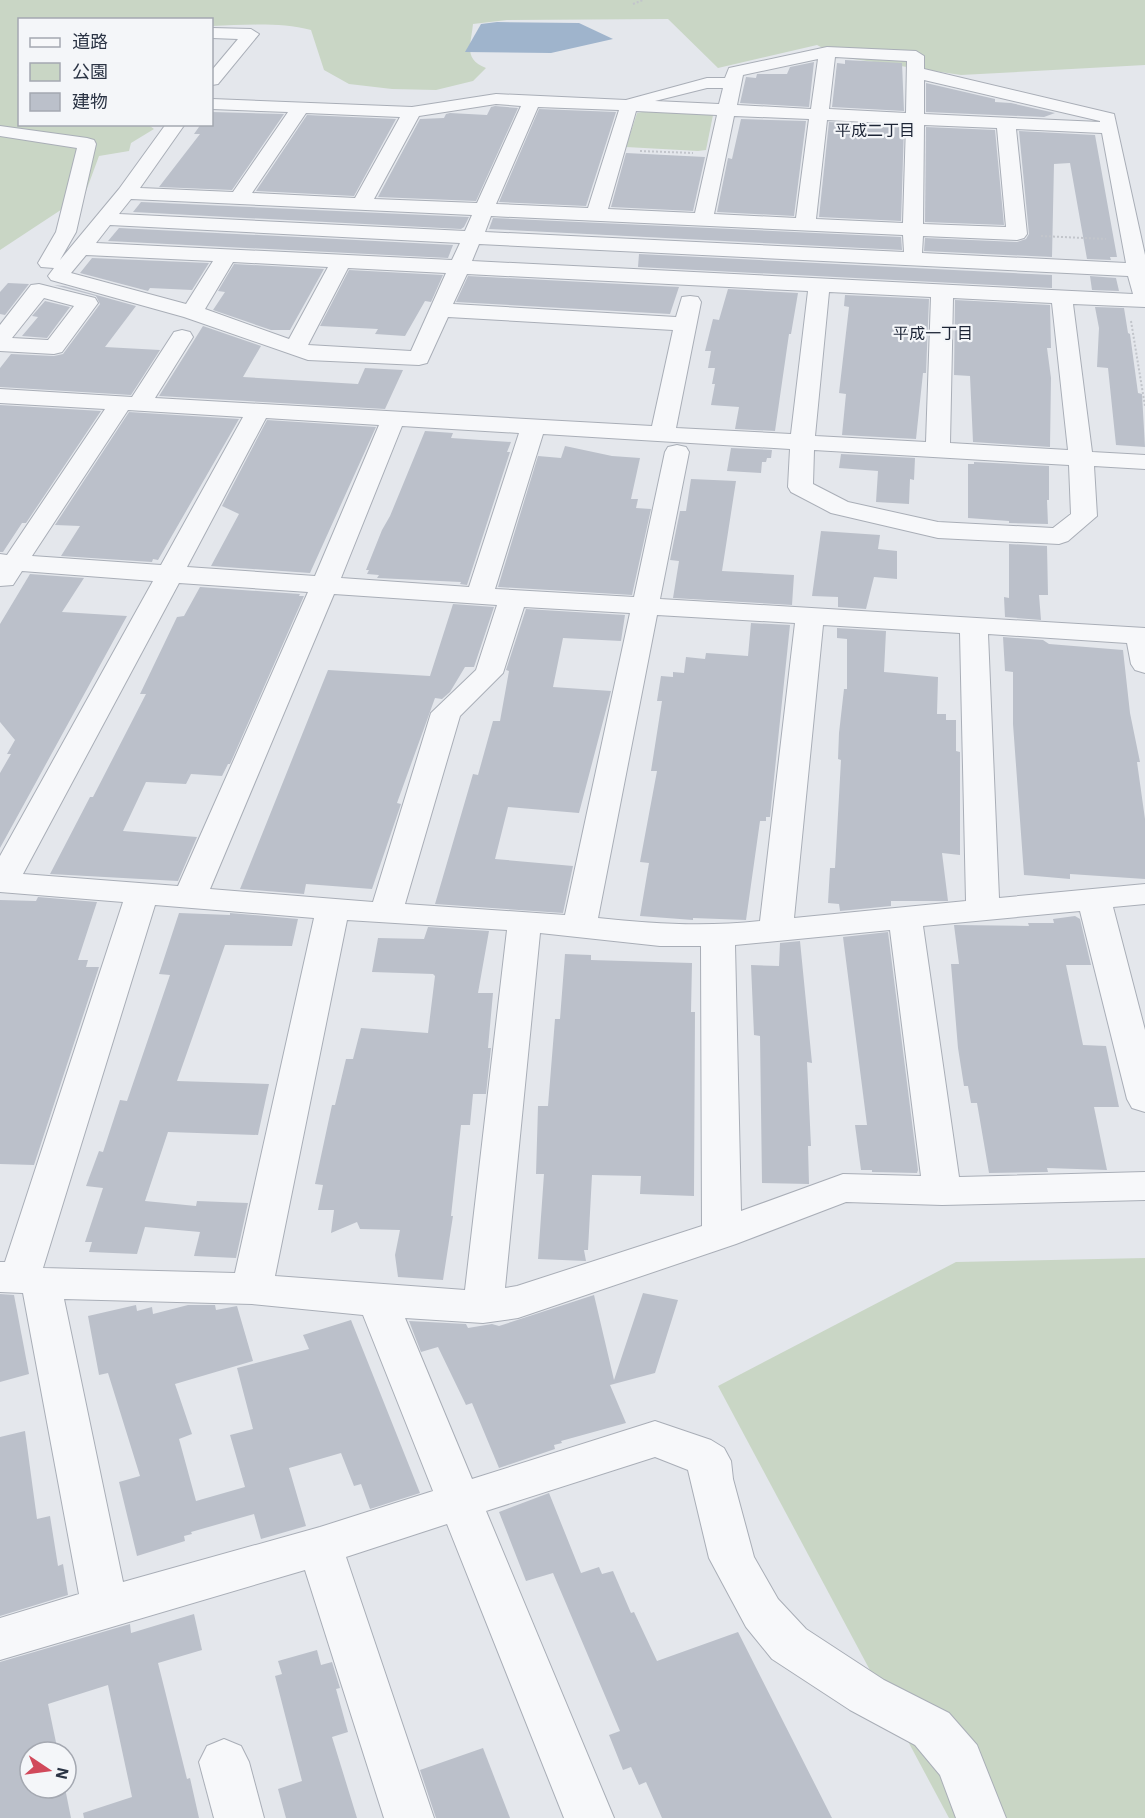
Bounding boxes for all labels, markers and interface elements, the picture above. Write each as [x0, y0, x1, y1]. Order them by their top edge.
legend [18, 18, 213, 126]
text: 道路 [72, 30, 108, 53]
text: 公園 [72, 60, 108, 83]
text: 建物 [72, 90, 108, 113]
district label: 平成二丁目 [835, 120, 915, 140]
district label: 平成一丁目 [893, 323, 973, 343]
north arrow [18, 1740, 78, 1800]
text: N [52, 1765, 74, 1781]

